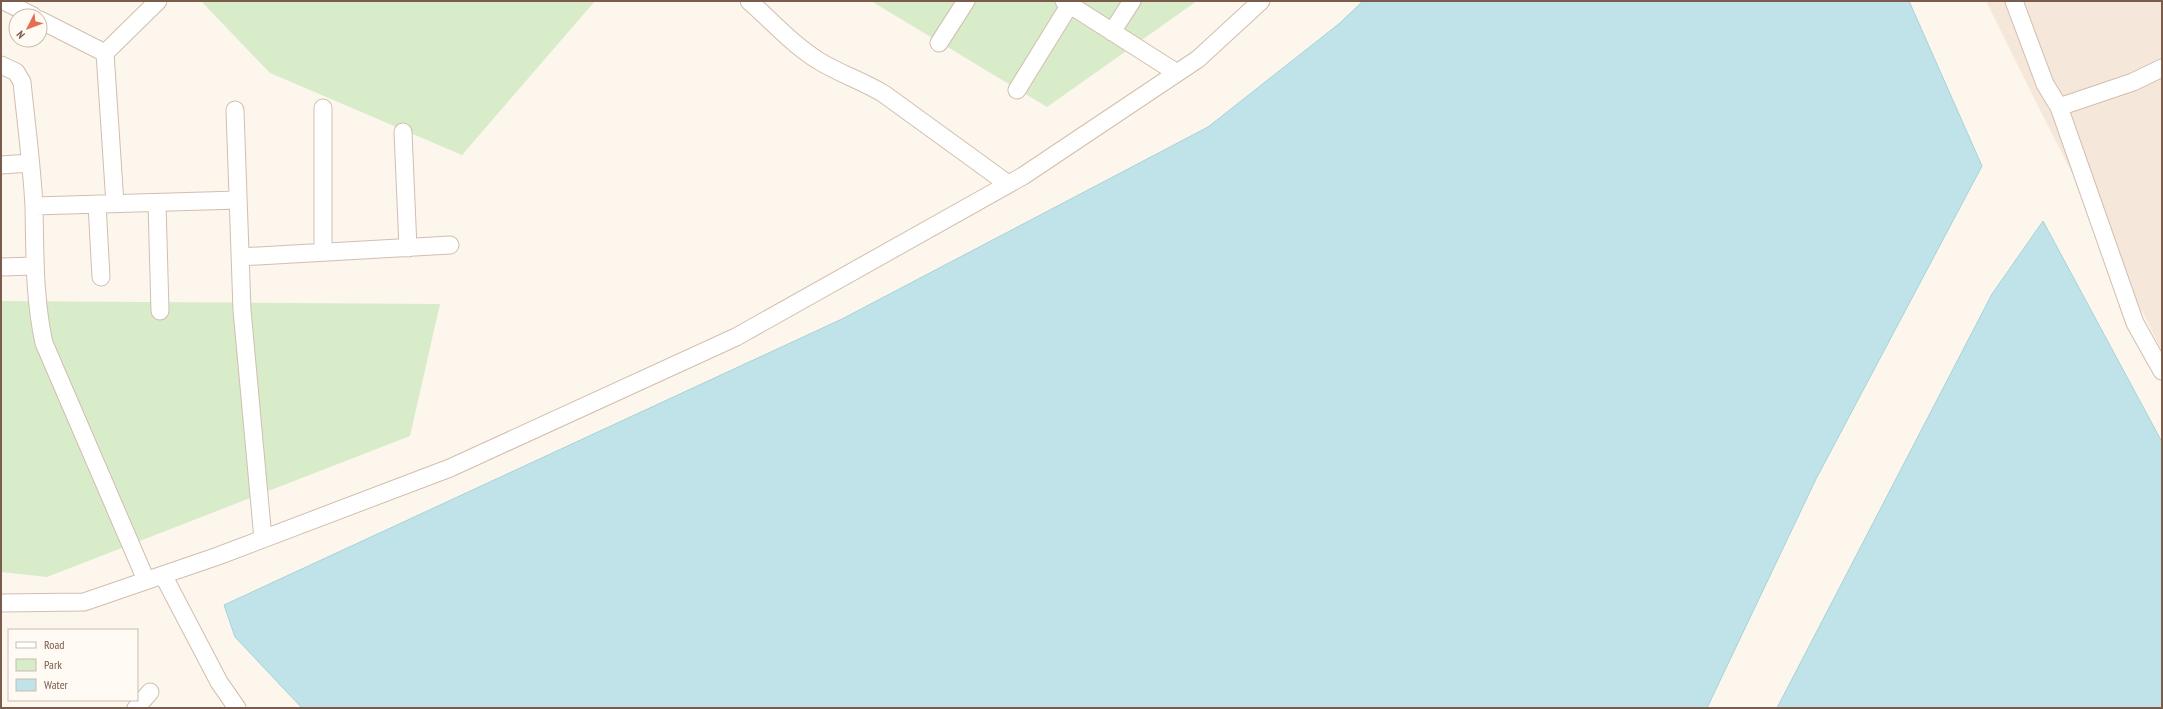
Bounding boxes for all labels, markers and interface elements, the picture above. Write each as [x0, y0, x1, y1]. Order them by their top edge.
north arrow [8, 8, 48, 48]
text: N [13, 28, 28, 42]
legend [8, 629, 138, 701]
text: Road [44, 637, 64, 652]
text: Park [44, 657, 62, 672]
text: Water [44, 677, 69, 692]

